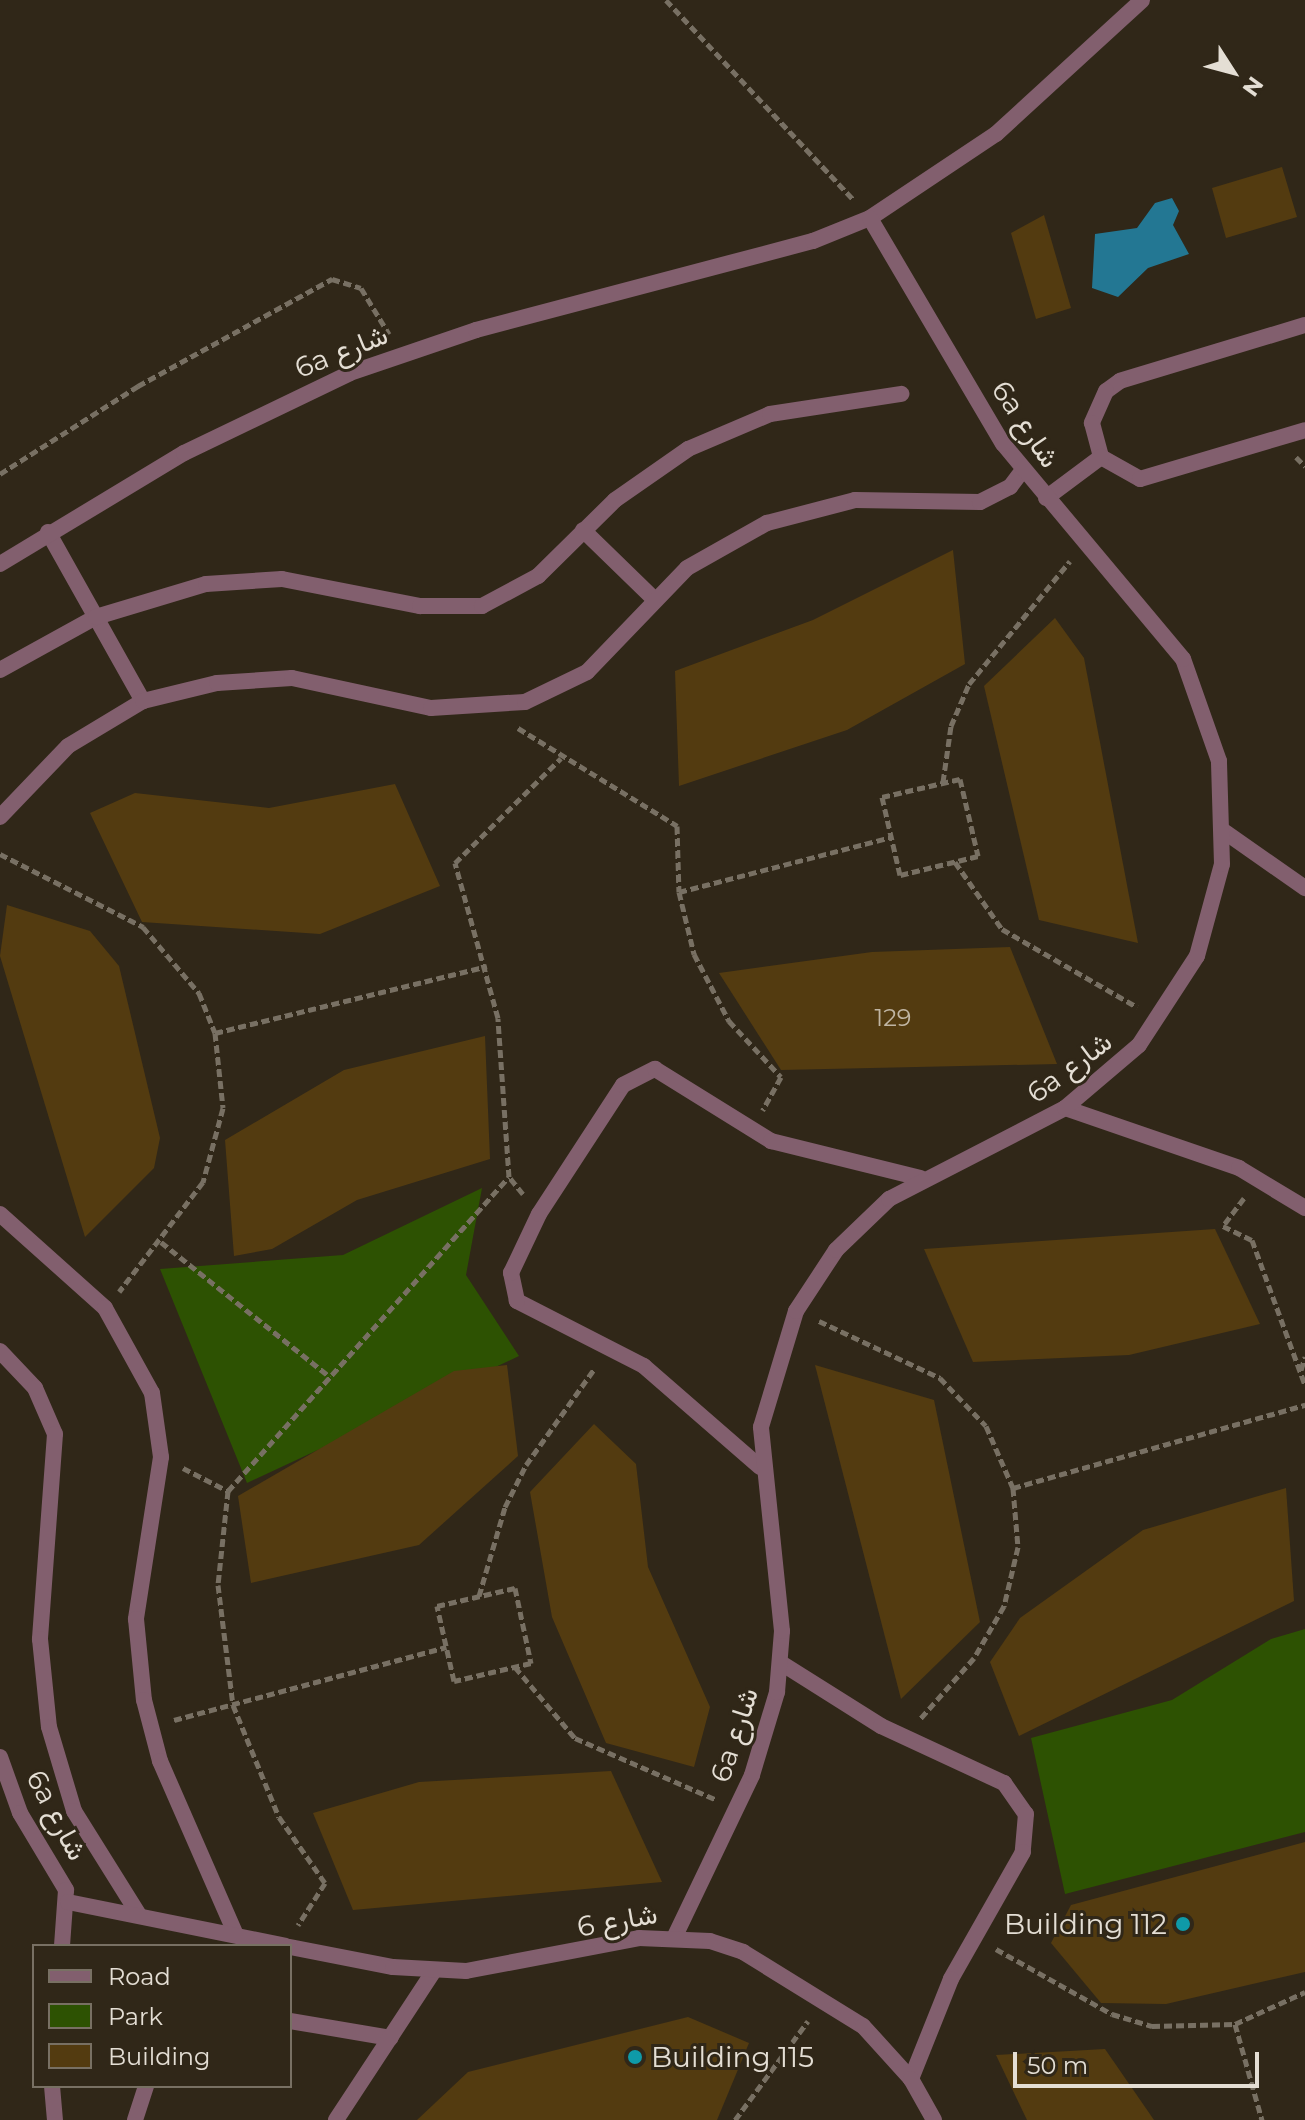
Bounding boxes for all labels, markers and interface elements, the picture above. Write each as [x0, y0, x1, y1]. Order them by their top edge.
north arrow [1193, 32, 1273, 112]
text: N [1237, 71, 1269, 102]
street label: 6a شارع [290, 317, 392, 385]
street label: 6a شارع [985, 374, 1067, 474]
house number: 129 [875, 1004, 911, 1032]
street label: 6a شارع [1020, 1024, 1118, 1110]
street label: 6a شارع [703, 1684, 765, 1786]
street label: 6a شارع [19, 1764, 95, 1866]
street label: شارع 6 [574, 1896, 660, 1944]
place label: Building 112 [1004, 1907, 1167, 1941]
marker: Building 112 [1174, 1915, 1192, 1933]
legend [32, 1944, 292, 2088]
text: Road [108, 1962, 171, 1991]
text: Park [108, 2002, 163, 2031]
scale bar [1017, 2036, 1263, 2086]
place label: Building 115 [651, 2040, 814, 2074]
text: Building [108, 2042, 211, 2071]
marker: Building 115 [626, 2048, 644, 2066]
text: 50 m [1027, 2051, 1088, 2080]

